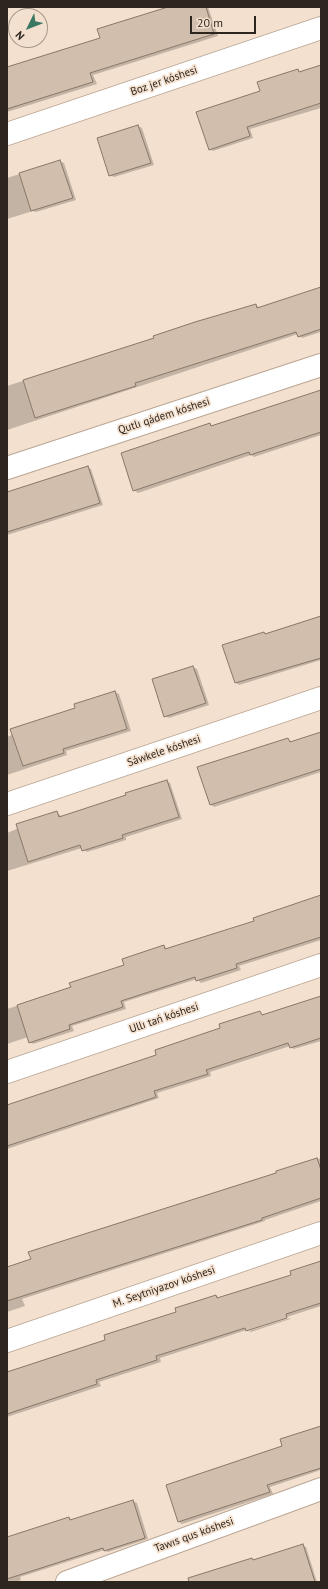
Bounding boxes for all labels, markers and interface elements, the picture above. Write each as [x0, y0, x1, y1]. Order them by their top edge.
north arrow [8, 8, 48, 48]
scale bar [192, 8, 258, 34]
text: 20 m [197, 15, 223, 30]
text: N [12, 28, 28, 43]
street label: Boz jer kóshesi [129, 63, 199, 99]
street label: Qutlı qádem kóshesi [116, 395, 212, 437]
street label: Sáwkele kóshesi [126, 732, 202, 770]
street label: Ullı tań kóshesi [128, 1000, 200, 1036]
street label: M. Seytniyazov kóshesi [111, 1263, 217, 1311]
street label: Tawıs qus kóshesi [153, 1515, 235, 1555]

